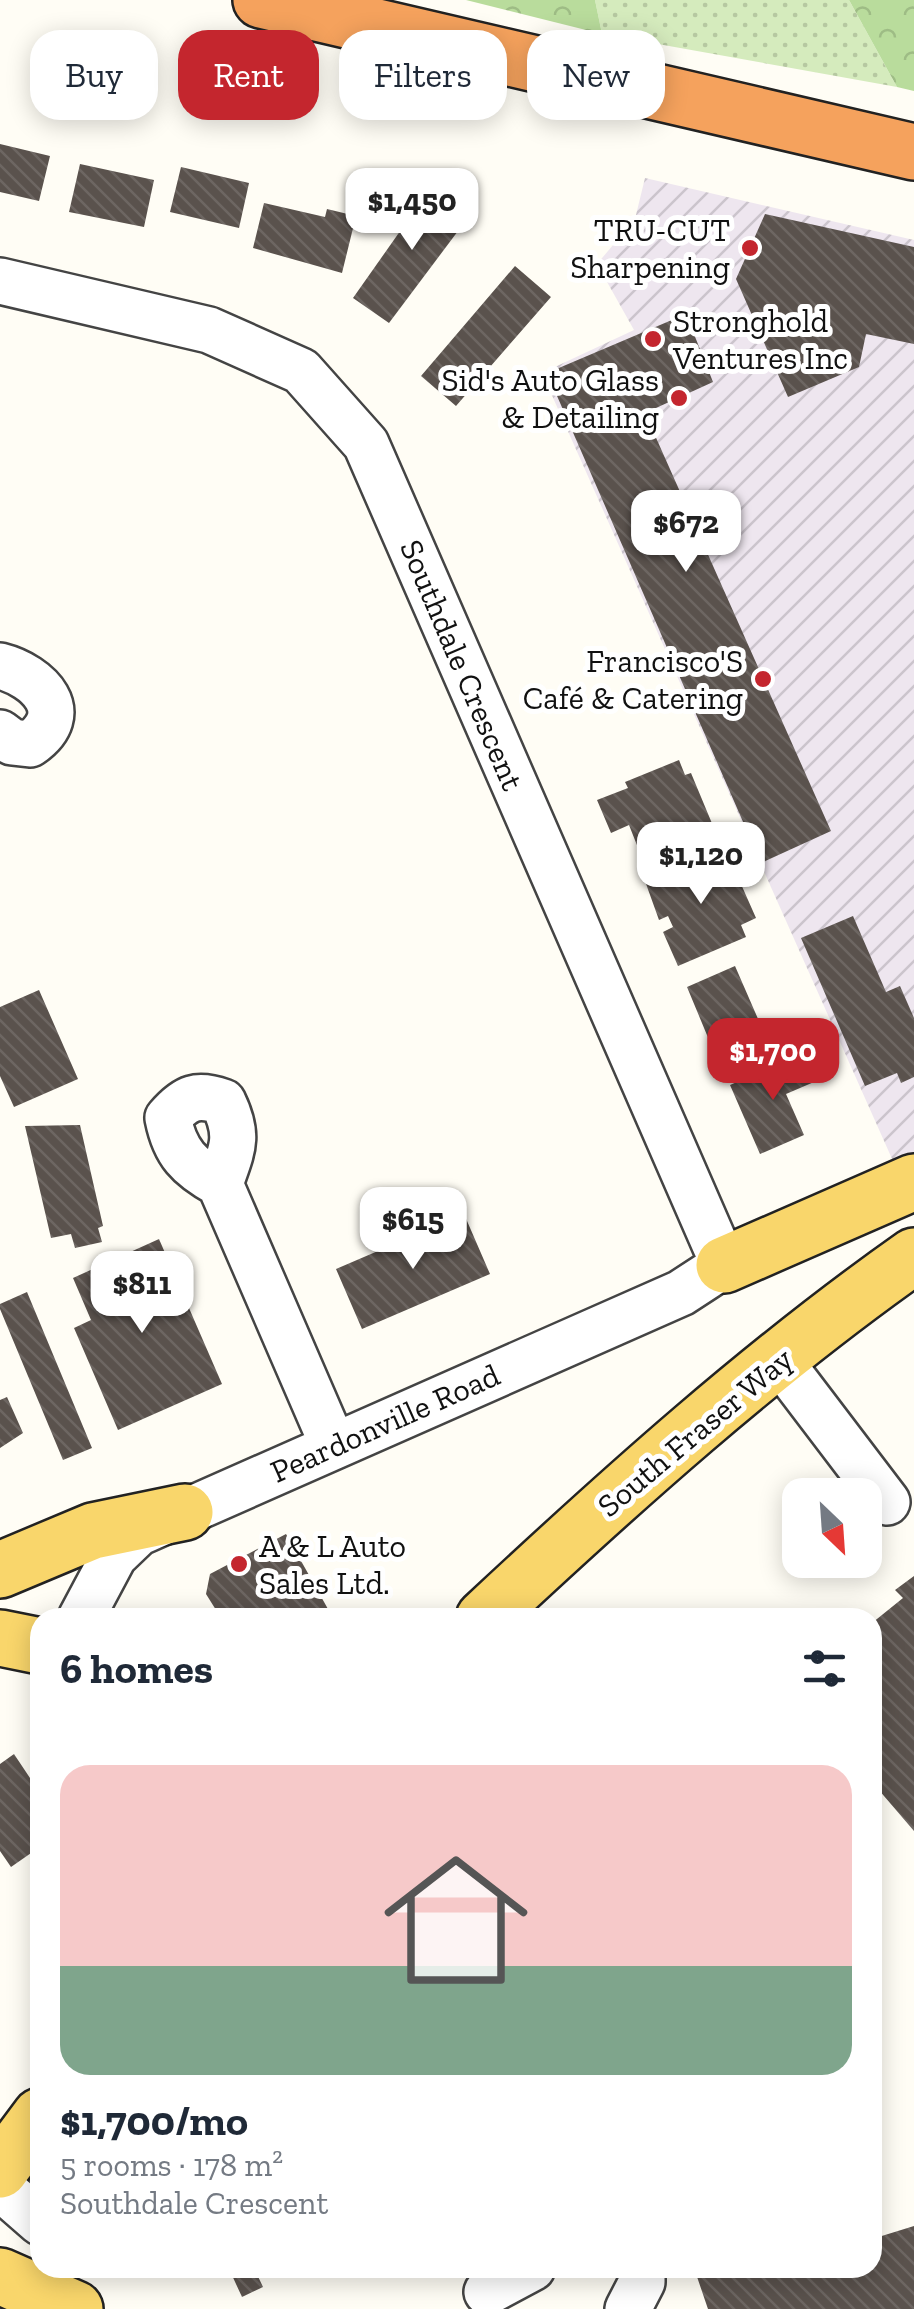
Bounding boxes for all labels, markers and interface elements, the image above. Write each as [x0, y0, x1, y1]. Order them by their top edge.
chip: Buy [30, 30, 158, 120]
chip: Rent [178, 30, 319, 120]
chip: Filters [339, 30, 507, 120]
chip: New [527, 30, 665, 120]
pin: $1,450 [331, 168, 493, 253]
text: $1,450 [367, 181, 457, 219]
place label: TRU-CUT Sharpening [570, 211, 730, 286]
marker: TRU-CUT Sharpening [739, 237, 761, 259]
place label: Stronghold Ventures Inc [672, 302, 848, 377]
marker: Stronghold Ventures Inc [642, 328, 664, 350]
place label: Sid's Auto Glass & Detailing [441, 361, 659, 436]
marker: Sid's Auto Glass & Detailing [668, 387, 690, 409]
pin: $672 [627, 490, 745, 575]
text: $672 [653, 503, 719, 541]
street label: Southdale Crescent [392, 534, 532, 796]
place label: Francisco'S Café & Catering [523, 642, 743, 717]
marker: Francisco'S Café & Catering [752, 668, 774, 690]
pin: $1,120 [620, 822, 782, 907]
text: $1,120 [659, 835, 743, 873]
pin: $1,700 [692, 1018, 854, 1103]
text: $1,700 [729, 1031, 817, 1069]
pin: $615 [354, 1187, 472, 1272]
text: $615 [382, 1200, 444, 1238]
pin: $811 [83, 1251, 201, 1336]
text: $811 [113, 1264, 171, 1302]
street label: South Fraser Way [590, 1339, 801, 1525]
street label: Peardonville Road [265, 1355, 506, 1491]
north arrow [782, 1478, 882, 1578]
map controls [782, 1478, 882, 1578]
place label: A & L Auto Sales Ltd. [259, 1527, 406, 1602]
marker: A & L Auto Sales Ltd. [228, 1553, 250, 1575]
icon: filters [797, 1641, 852, 1696]
text: 6 homes [60, 1643, 213, 1694]
icon: home [366, 1830, 546, 2010]
text: $1,700/mo [60, 2095, 248, 2146]
text: 5 rooms · 178 m² [60, 2146, 283, 2184]
text: Southdale Crescent [60, 2184, 328, 2222]

